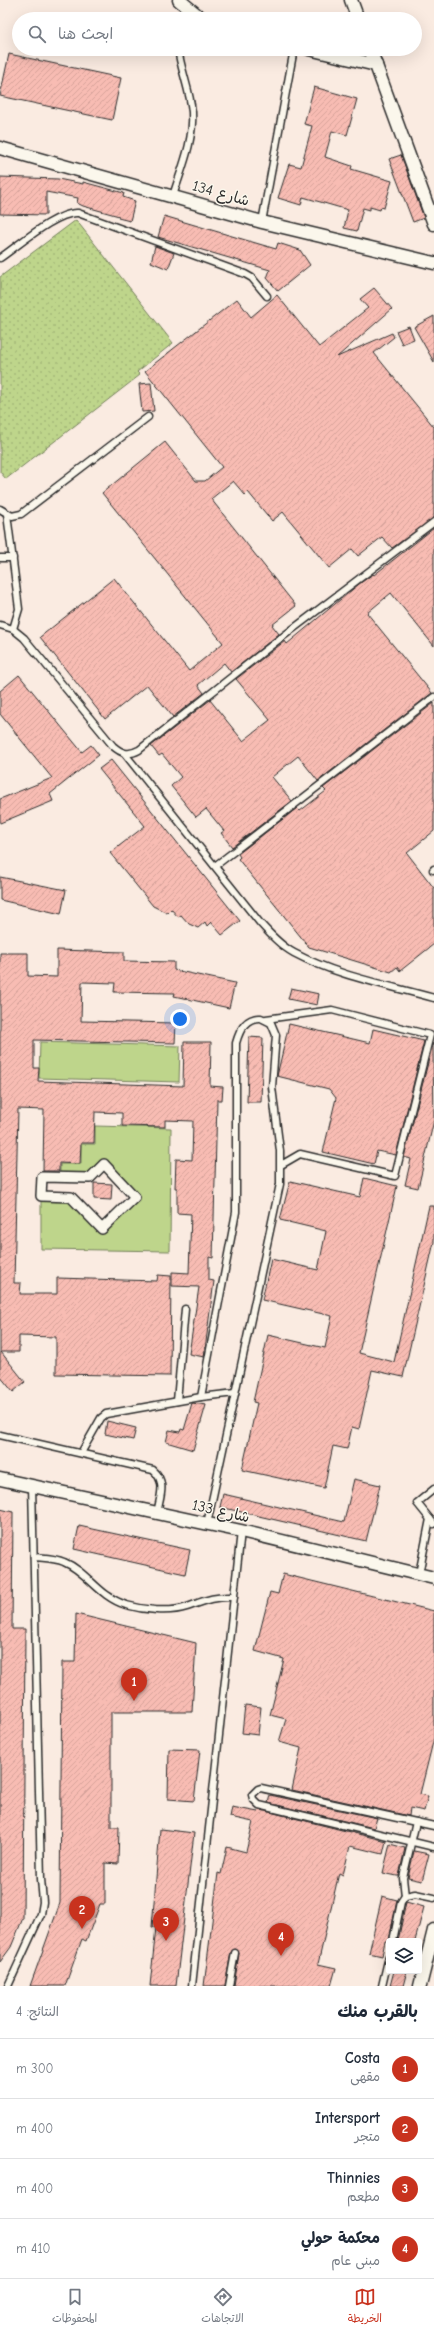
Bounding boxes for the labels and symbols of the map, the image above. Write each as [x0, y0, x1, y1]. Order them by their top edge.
street label: شارع 134 [190, 176, 251, 211]
your location [170, 1009, 190, 1029]
street label: شارع 133 [190, 1496, 252, 1527]
pin: 1 [121, 1668, 147, 1701]
pin: 2 [69, 1896, 95, 1929]
pin: 3 [153, 1908, 179, 1941]
pin: 4 [268, 1923, 294, 1956]

